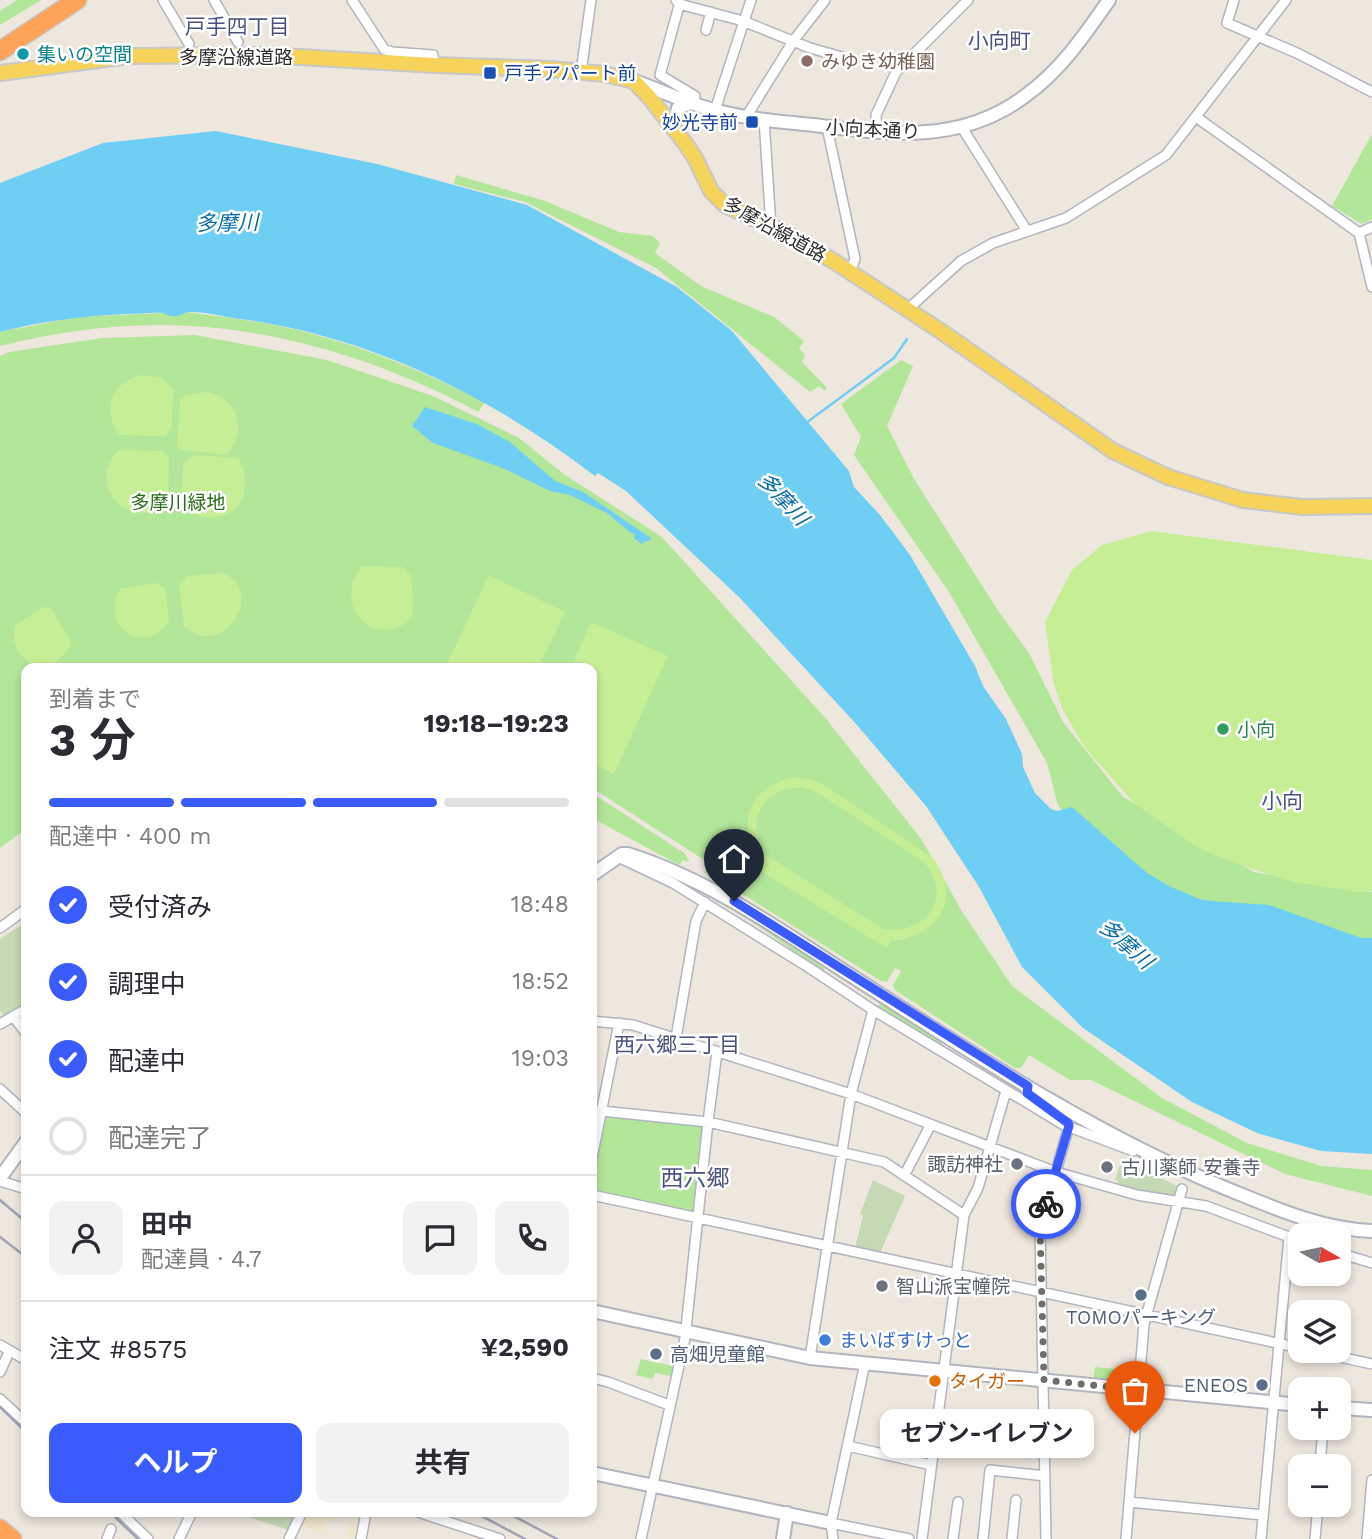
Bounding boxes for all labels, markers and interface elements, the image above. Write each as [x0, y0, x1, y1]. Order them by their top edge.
district label: 戸手四丁目 [185, 14, 290, 39]
district label: 小向町 [968, 28, 1031, 53]
place label: 集いの空間 [37, 43, 132, 66]
marker: 集いの空間 [15, 46, 31, 62]
street label: 多摩沿線道路 [179, 46, 293, 69]
place label: みゆき幼稚園 [821, 50, 935, 73]
marker: みゆき幼稚園 [799, 53, 815, 69]
place label: 戸手アパート前 [504, 62, 637, 85]
marker: 戸手アパート前 [482, 65, 498, 81]
place label: 妙光寺前 [662, 111, 738, 134]
marker: 妙光寺前 [744, 114, 760, 130]
street label: 小向本通り [825, 116, 921, 143]
street label: 多摩沿線道路 [719, 192, 830, 267]
water label: 多摩川 [195, 209, 261, 236]
water label: 多摩川 [753, 467, 815, 532]
park label: 多摩川緑地 [130, 491, 226, 514]
text: 到着まで [49, 686, 141, 713]
text: 19:18–19:23 [423, 708, 569, 738]
text: 3 分 [49, 713, 135, 767]
place label: 小向 [1237, 718, 1275, 741]
marker: 小向 [1215, 721, 1231, 737]
district label: 小向 [1261, 788, 1303, 813]
text: 配達中 · 400 m [49, 823, 211, 850]
pin [704, 829, 764, 901]
icon: home [715, 840, 753, 878]
icon: check [49, 886, 87, 924]
text: 18:48 [511, 891, 569, 918]
text: 受付済み [108, 892, 212, 922]
water label: 多摩川 [1094, 914, 1160, 975]
icon: check [49, 963, 87, 1001]
text: 18:52 [512, 968, 569, 995]
text: 調理中 [108, 969, 186, 999]
district label: 西六郷三丁目 [614, 1032, 740, 1057]
icon: check [49, 1040, 87, 1078]
text: 19:03 [512, 1045, 569, 1072]
text: 配達中 [108, 1046, 186, 1076]
text: 配達完了 [108, 1123, 212, 1153]
place label: 諏訪神社 [927, 1153, 1003, 1176]
marker: 諏訪神社 [1009, 1156, 1025, 1172]
place label: 古川薬師 安養寺 [1121, 1156, 1260, 1179]
marker: 古川薬師 安養寺 [1099, 1159, 1115, 1175]
district label: 西六郷 [661, 1165, 730, 1192]
courier [1011, 1169, 1081, 1239]
icon: bike [1027, 1185, 1065, 1223]
button: person [49, 1201, 123, 1275]
button: chat [403, 1201, 477, 1275]
button: phone [495, 1201, 569, 1275]
text: 田中 [141, 1209, 193, 1239]
north arrow [1288, 1223, 1351, 1286]
map controls [1288, 1223, 1351, 1517]
text: 配達員 · 4.7 [141, 1246, 262, 1273]
place label: 智山派宝幢院 [896, 1275, 1010, 1298]
marker: 智山派宝幢院 [874, 1278, 890, 1294]
marker: TOMOパーキング [1133, 1287, 1149, 1303]
button: layers [1288, 1300, 1351, 1363]
place label: TOMOパーキング [1066, 1306, 1216, 1329]
place label: まいばすけっと [839, 1329, 972, 1352]
text: ¥2,590 [481, 1332, 569, 1362]
marker: まいばすけっと [817, 1332, 833, 1348]
text: 注文 #8575 [49, 1334, 187, 1364]
place label: 高畑児童館 [670, 1343, 765, 1366]
marker: 高畑児童館 [648, 1346, 664, 1362]
pin [1105, 1361, 1165, 1433]
place label: タイガー [949, 1370, 1025, 1393]
icon: bag [1116, 1372, 1154, 1410]
marker: タイガー [927, 1373, 943, 1389]
place label: ENEOS [1184, 1374, 1248, 1397]
marker: ENEOS [1254, 1377, 1270, 1393]
button: + [1288, 1377, 1351, 1440]
callout: セブン-イレブン [880, 1408, 1093, 1458]
text: セブン-イレブン [900, 1420, 1074, 1447]
button: ヘルプ [49, 1423, 302, 1503]
button: 共有 [316, 1423, 569, 1503]
button: − [1288, 1454, 1351, 1517]

